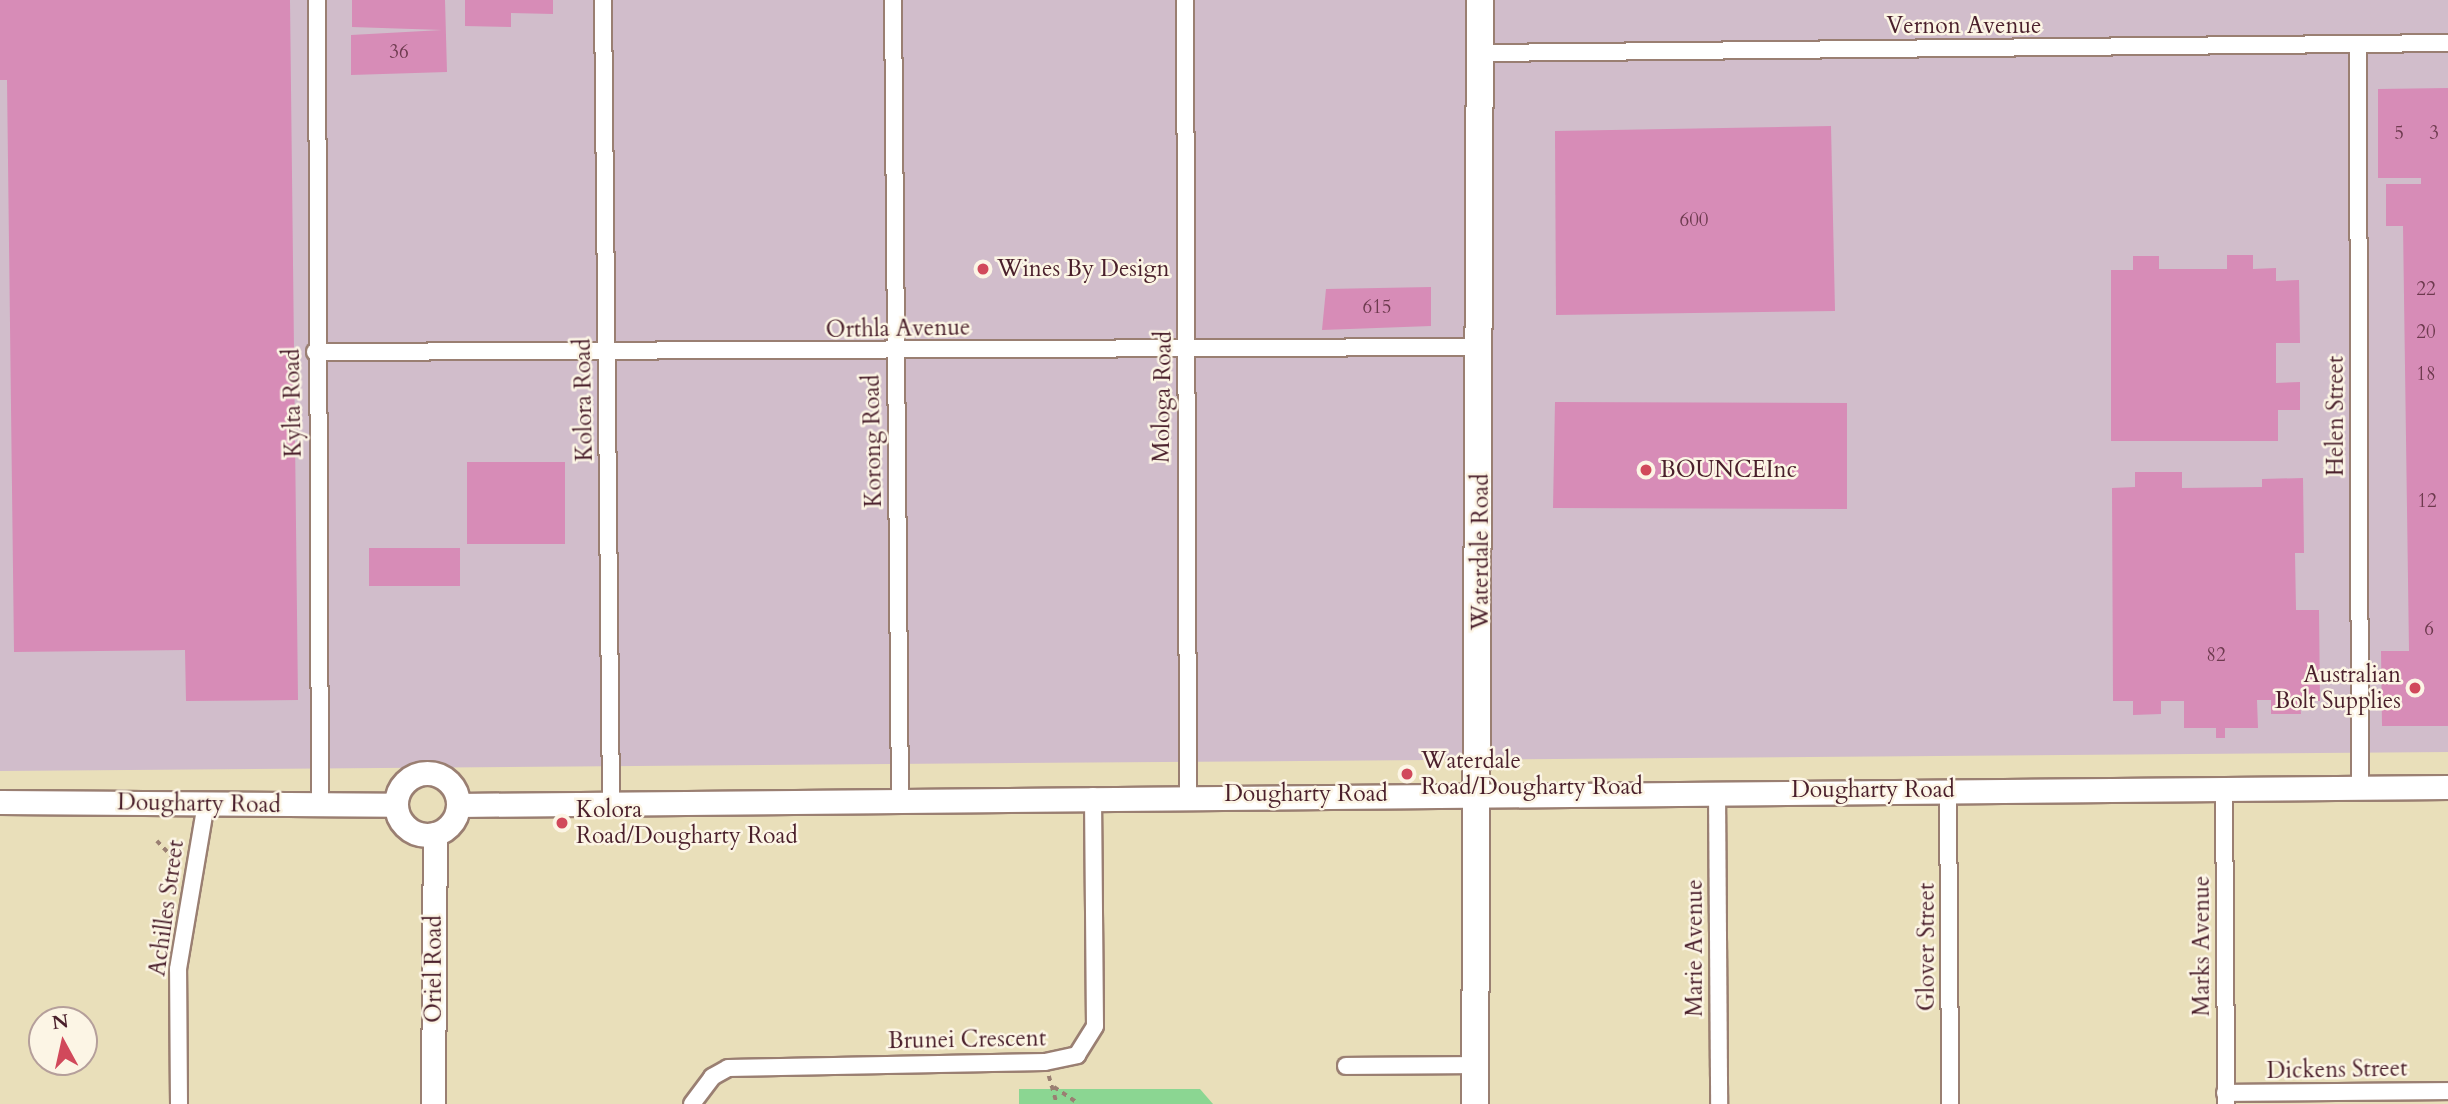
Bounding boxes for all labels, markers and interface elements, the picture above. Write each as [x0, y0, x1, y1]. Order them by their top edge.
street label: Vernon Avenue [1886, 12, 2042, 40]
house number: 36 [389, 42, 409, 64]
house number: 5 [2394, 123, 2404, 145]
house number: 3 [2429, 123, 2439, 145]
house number: 600 [1679, 210, 1709, 232]
place label: Wines By Design [997, 255, 1169, 283]
marker: Wines By Design [975, 261, 991, 277]
house number: 22 [2416, 279, 2436, 301]
house number: 615 [1362, 297, 1392, 319]
street label: Orthla Avenue [825, 314, 971, 344]
house number: 20 [2416, 322, 2436, 344]
street label: Mologa Road [1148, 331, 1178, 463]
street label: Kolora Road [569, 338, 599, 462]
street label: Kylta Road [278, 348, 308, 458]
street label: Helen Street [2322, 356, 2350, 476]
house number: 18 [2416, 364, 2436, 386]
street label: Korong Road [858, 374, 888, 508]
place label: BOUNCEInc [1660, 456, 1797, 484]
marker: BOUNCEInc [1638, 462, 1654, 478]
street label: Waterdale Road [1467, 474, 1495, 630]
house number: 12 [2417, 491, 2437, 513]
house number: 6 [2424, 619, 2434, 641]
house number: 82 [2206, 645, 2226, 667]
place label: Australian Bolt Supplies [2275, 661, 2401, 715]
marker: Australian Bolt Supplies [2407, 680, 2423, 696]
place label: Waterdale Road/Dougharty Road [1421, 747, 1643, 801]
marker: Waterdale Road/Dougharty Road [1399, 766, 1415, 782]
street label: Dougharty Road [1791, 776, 1955, 804]
street label: Dougharty Road [1224, 780, 1388, 808]
street label: Dougharty Road [117, 789, 281, 819]
place label: Kolora Road/Dougharty Road [576, 796, 798, 850]
marker: Kolora Road/Dougharty Road [554, 815, 570, 831]
street label: Achilles Street [144, 838, 190, 978]
street label: Marks Avenue [2188, 876, 2216, 1016]
street label: Marie Avenue [1681, 879, 1709, 1017]
street label: Glover Street [1913, 883, 1941, 1011]
street label: Oriel Road [420, 915, 448, 1023]
north arrow [28, 1006, 98, 1076]
text: N [50, 1008, 70, 1036]
street label: Brunei Crescent [888, 1025, 1046, 1055]
street label: Dickens Street [2266, 1055, 2408, 1085]

